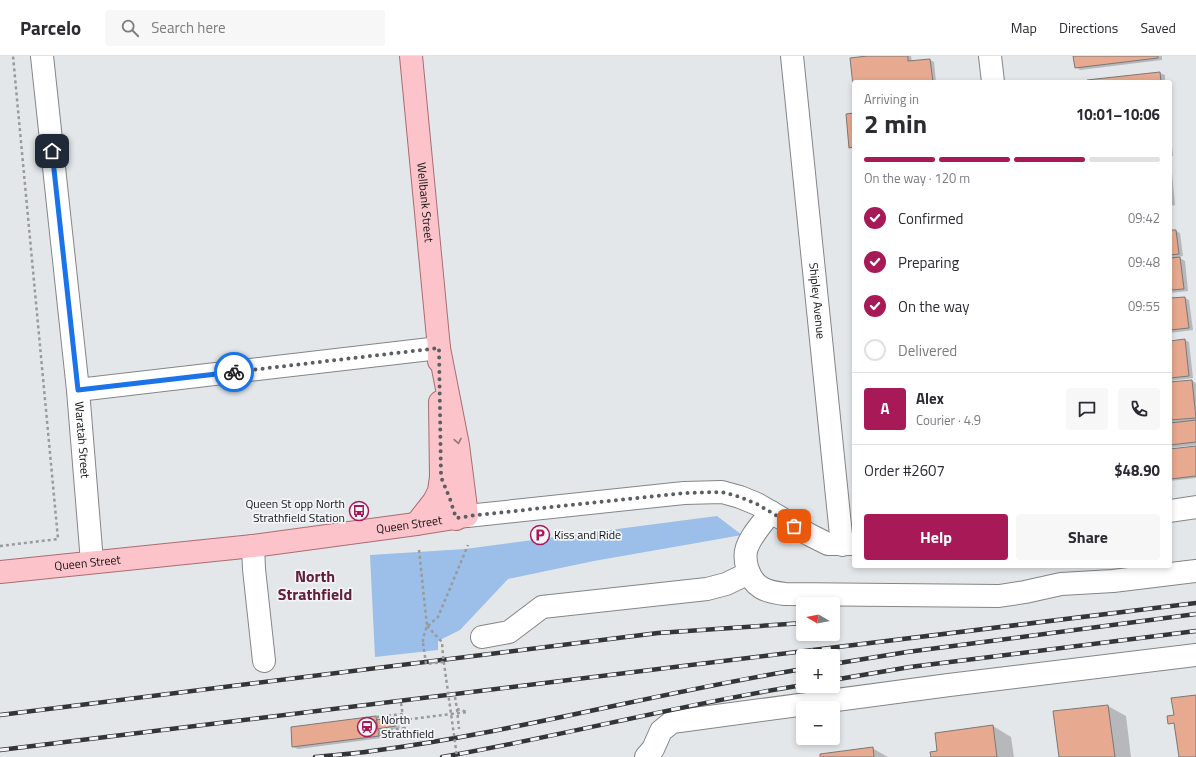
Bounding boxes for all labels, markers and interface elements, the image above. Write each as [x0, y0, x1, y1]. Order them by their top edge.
search box [105, 10, 385, 46]
text: Parcelo [20, 13, 81, 42]
text: Search here [151, 16, 226, 39]
icon: search [119, 17, 141, 39]
text: Map [1011, 17, 1037, 38]
text: Directions [1059, 17, 1118, 38]
text: Saved [1140, 17, 1176, 38]
text: Arriving in [864, 89, 919, 109]
text: 10:01–10:06 [1076, 103, 1160, 126]
text: 2 min [864, 104, 927, 143]
pin [35, 134, 69, 168]
icon: home [41, 140, 63, 162]
street label: Wellbank Street [412, 161, 439, 244]
text: On the way · 120 m [864, 168, 970, 188]
icon: check [864, 207, 886, 229]
text: Confirmed [898, 207, 963, 230]
text: 09:42 [1128, 208, 1160, 228]
icon: check [864, 251, 886, 273]
text: Preparing [898, 251, 959, 274]
text: 09:48 [1128, 252, 1160, 272]
street label: Shipley Avenue [804, 262, 831, 340]
icon: check [864, 295, 886, 317]
text: On the way [898, 295, 970, 318]
text: 09:55 [1128, 296, 1160, 316]
text: Delivered [898, 339, 957, 362]
courier [214, 352, 254, 392]
icon: bike [223, 361, 245, 383]
text: Alex [916, 387, 944, 410]
button: chat [1066, 388, 1108, 430]
button: phone [1118, 388, 1160, 430]
text: A [880, 397, 890, 420]
street label: Waratah Street [70, 401, 95, 480]
text: Courier · 4.9 [916, 410, 981, 430]
one-way arrow [453, 438, 461, 444]
text: Order #2607 [864, 459, 945, 482]
text: $48.90 [1114, 459, 1160, 482]
place label: Queen St opp North Strathfield Station [245, 494, 345, 527]
bus stop icon: Queen St opp North Strathfield Station [348, 500, 370, 522]
pin [777, 509, 811, 543]
street label: Queen Street [375, 510, 444, 538]
button: Help [864, 514, 1008, 560]
button: Share [1016, 514, 1160, 560]
icon: bag [783, 515, 805, 537]
parking icon: Kiss and Ride [529, 524, 551, 546]
place label: Kiss and Ride [554, 525, 621, 544]
street label: Queen Street [53, 550, 122, 575]
district label: North Strathfield [278, 564, 352, 606]
north arrow [796, 597, 840, 641]
map controls [796, 597, 840, 745]
button: + [796, 649, 840, 693]
button: − [796, 701, 840, 745]
place label: North Strathfield [381, 710, 434, 743]
station icon: North Strathfield [356, 716, 378, 738]

